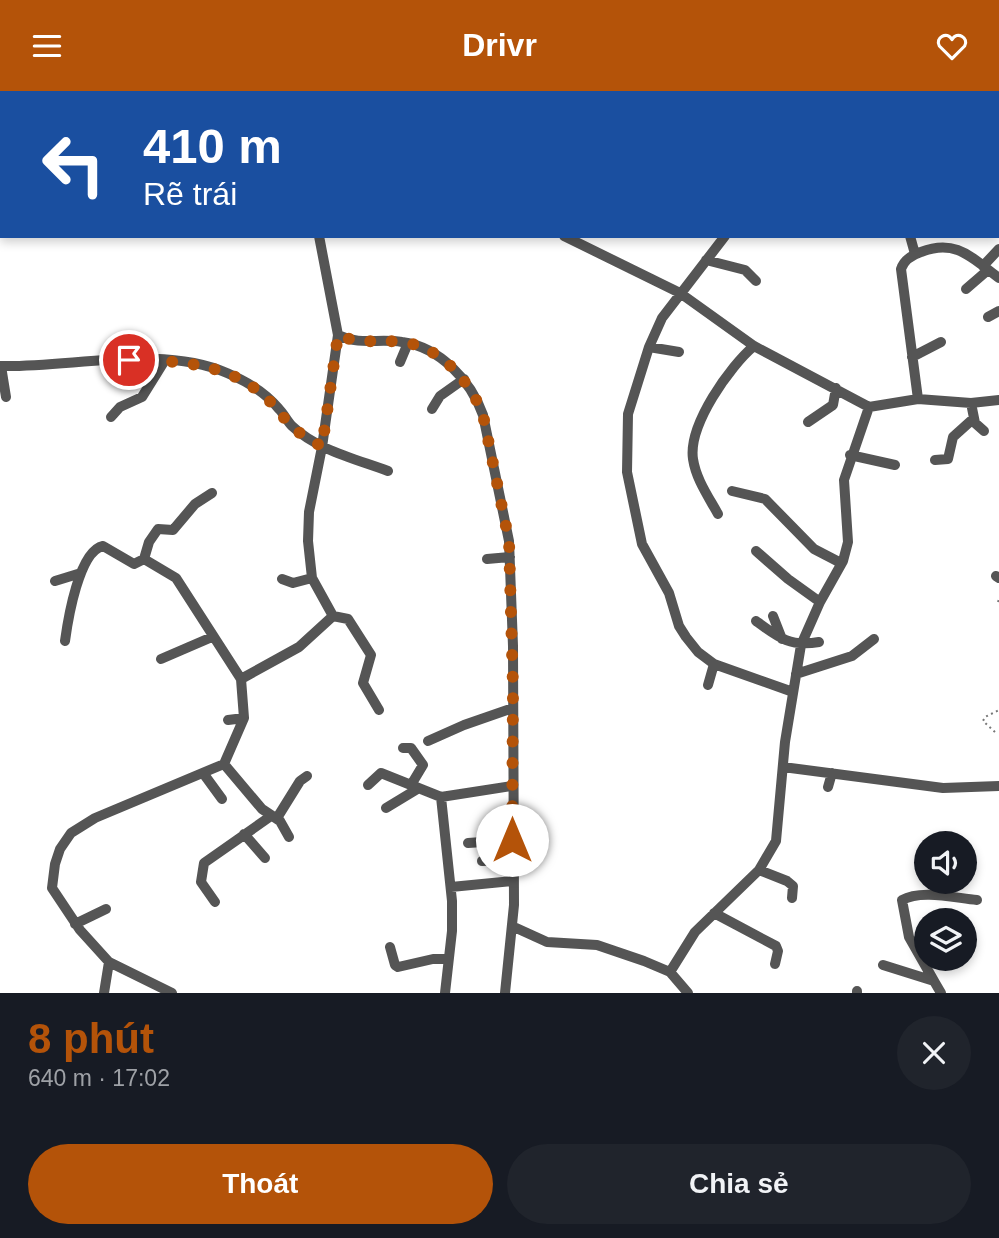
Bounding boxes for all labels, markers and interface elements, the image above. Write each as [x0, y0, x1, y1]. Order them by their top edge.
icon: menu [28, 27, 66, 65]
text: Drivr [462, 27, 537, 63]
icon: heart [933, 27, 971, 65]
icon: left [28, 119, 119, 210]
text: 410 m [143, 119, 282, 173]
text: Rẽ trái [143, 176, 237, 212]
pin [99, 330, 159, 390]
icon: arrive [110, 341, 148, 379]
position arrow [475, 803, 549, 877]
map controls [914, 831, 977, 971]
button: sound [914, 831, 977, 894]
button: layers [914, 908, 977, 971]
text: 8 phút [28, 1015, 154, 1062]
button: close [897, 1016, 971, 1090]
text: 640 m · 17:02 [28, 1065, 170, 1091]
button: Thoát [28, 1144, 493, 1224]
button: Chia sẻ [507, 1144, 971, 1224]

